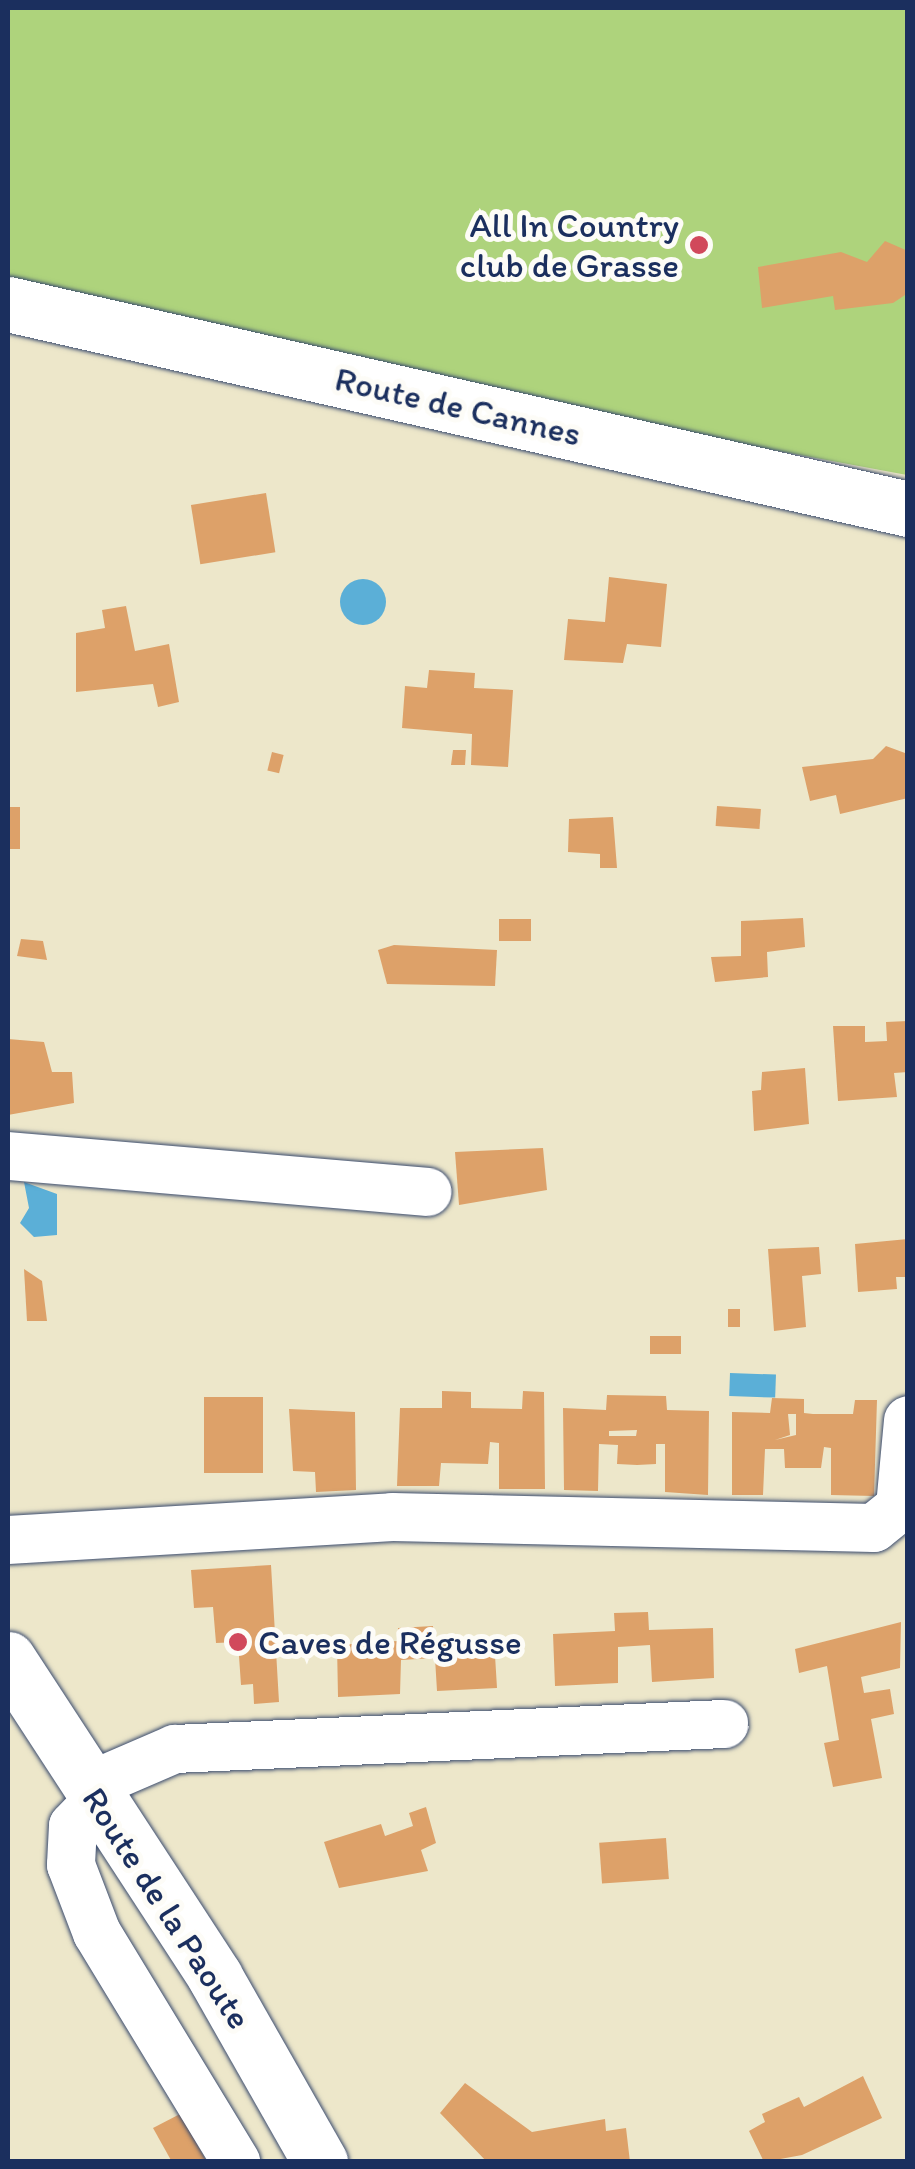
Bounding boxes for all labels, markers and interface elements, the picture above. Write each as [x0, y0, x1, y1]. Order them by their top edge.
place label: All In Country club de Grasse [459, 204, 679, 286]
marker: All In Country club de Grasse [688, 234, 710, 256]
street label: Route de Cannes [331, 357, 585, 455]
place label: Caves de Régusse [258, 1621, 521, 1663]
marker: Caves de Régusse [227, 1631, 249, 1653]
street label: Route de la Paoute [73, 1779, 261, 2037]

